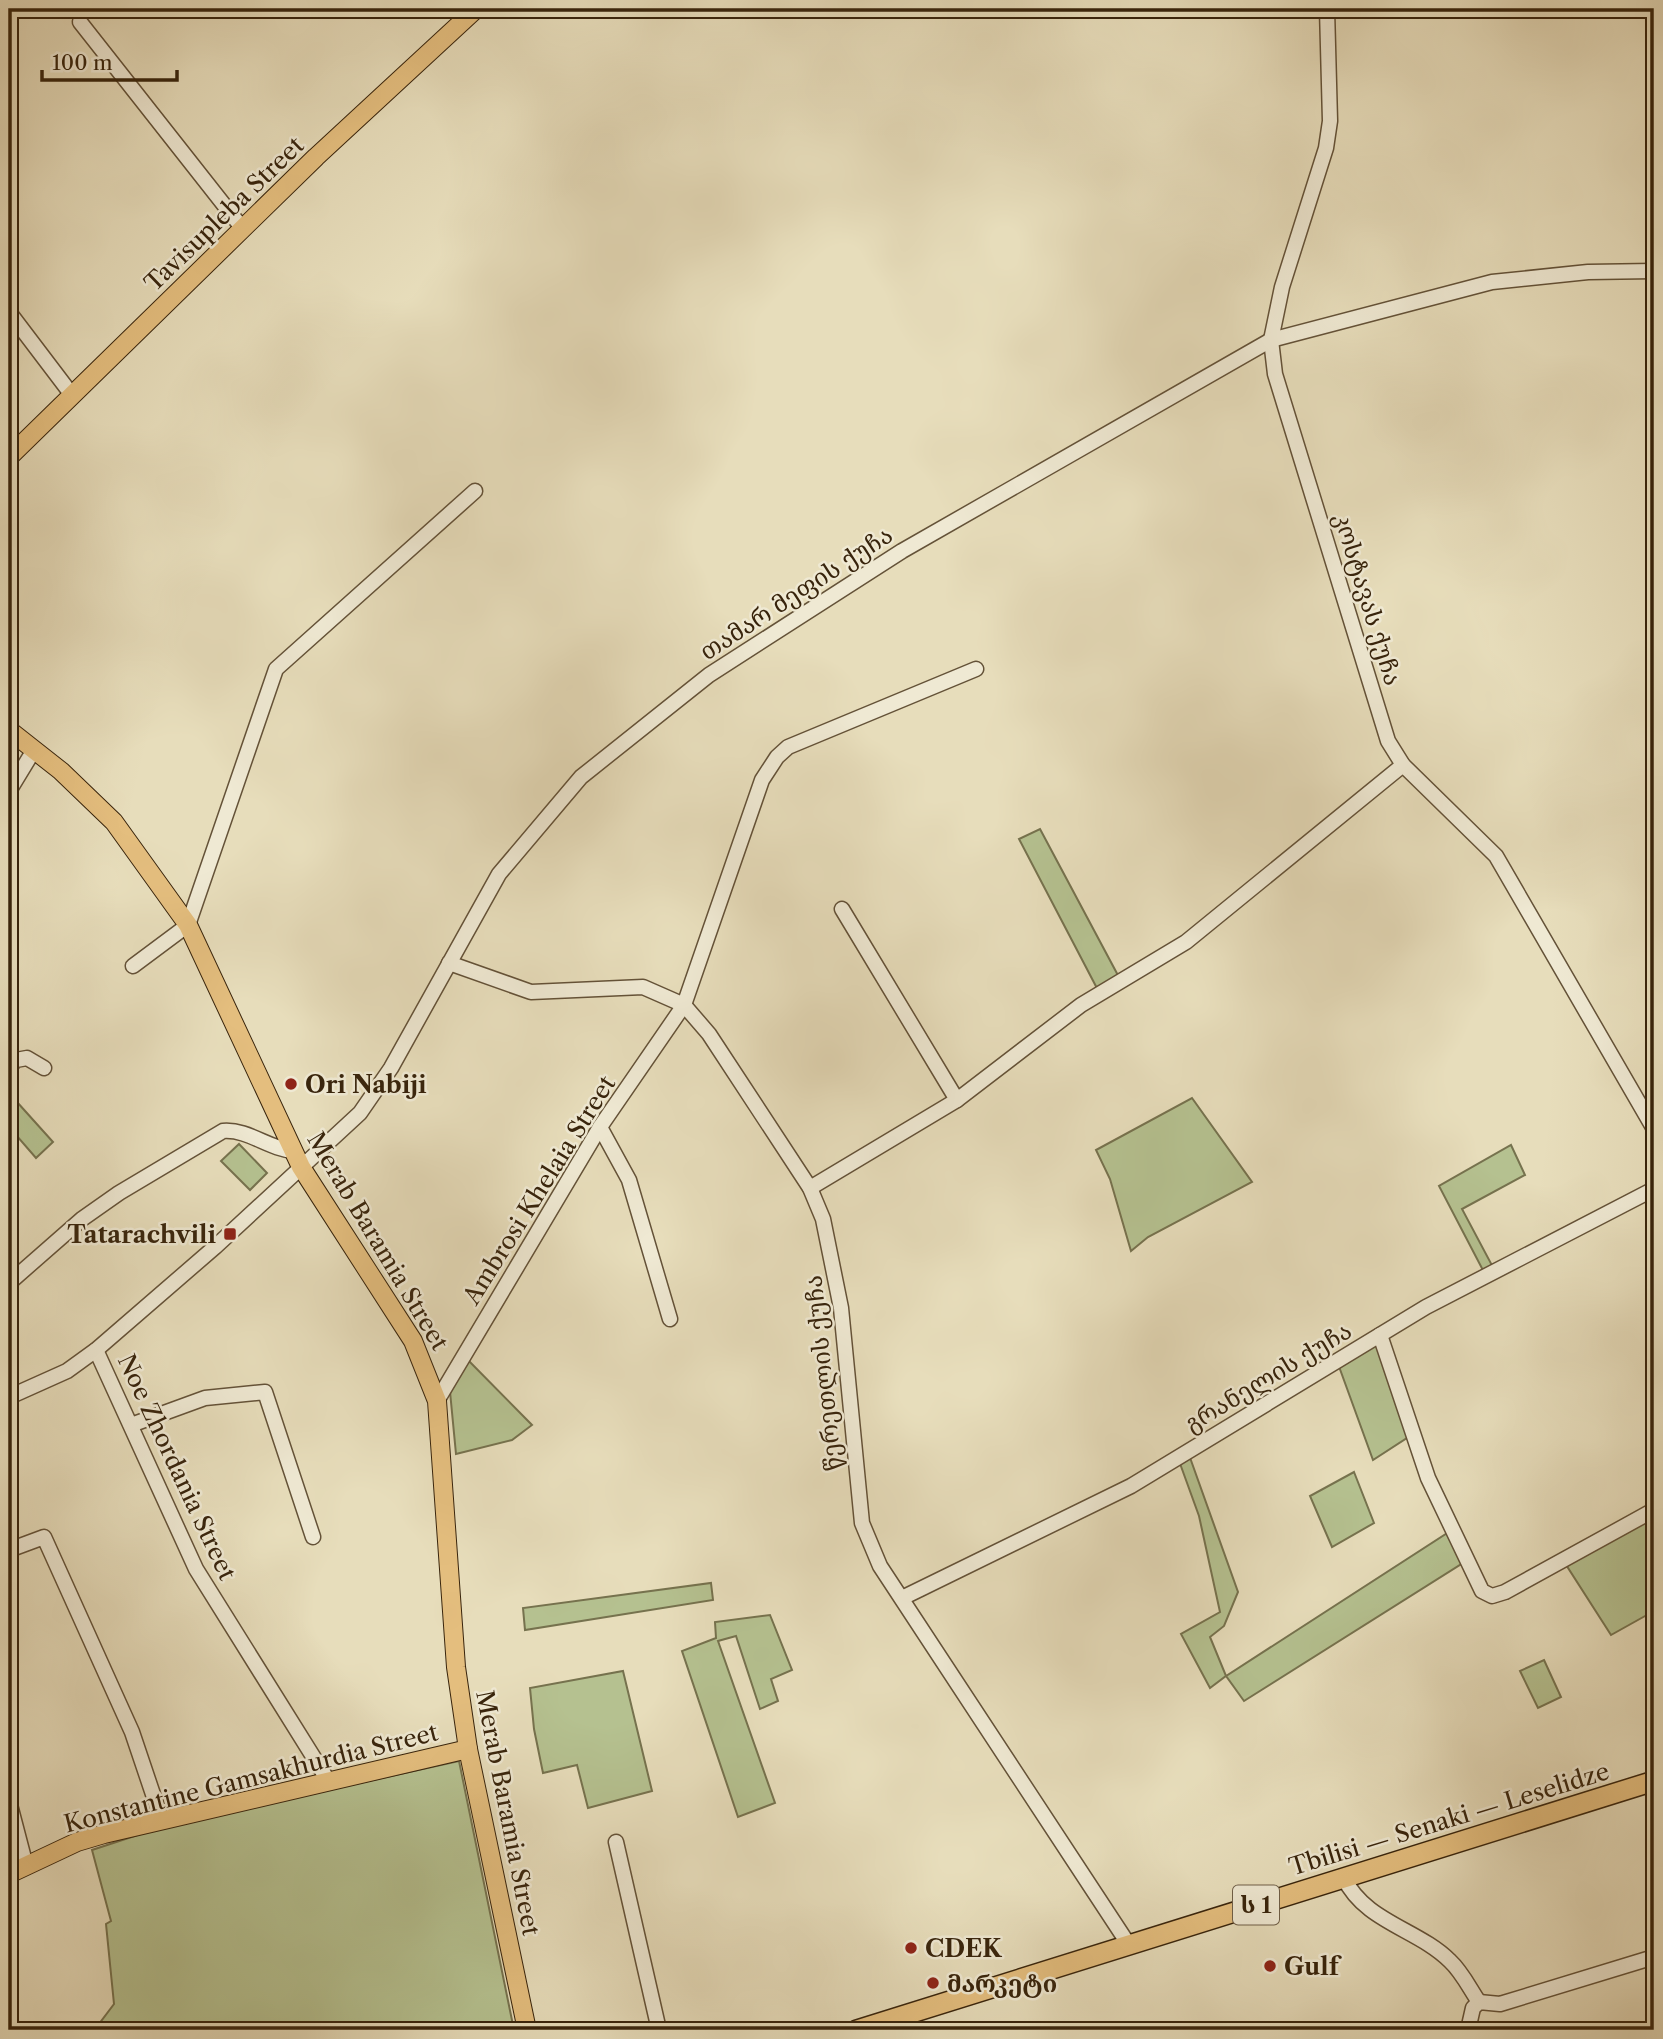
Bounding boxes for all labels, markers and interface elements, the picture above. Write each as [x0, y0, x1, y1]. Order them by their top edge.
scale bar [42, 38, 177, 82]
text: 100 m [52, 50, 113, 75]
street label: Tavisupleba Street [138, 130, 310, 297]
street label: კოსტავას ქუჩა [1328, 509, 1408, 689]
street label: თამარ მეფის ქუჩა [694, 520, 898, 666]
place label: Ori Nabiji [305, 1070, 427, 1099]
street label: Ambrosi Khelaia Street [456, 1070, 622, 1311]
marker: Ori Nabiji [283, 1076, 299, 1092]
street label: Merab Baramia Street [301, 1127, 455, 1356]
place label: Tatarachvili [67, 1220, 216, 1249]
marker: Tatarachvili [222, 1226, 238, 1242]
street label: წერეთლის ქუჩა [798, 1274, 848, 1472]
street label: გრანელის ქუჩა [1179, 1316, 1357, 1438]
street label: Noe Zhordania Street [112, 1349, 242, 1585]
street label: Merab Baramia Street [470, 1688, 546, 1939]
street label: Konstantine Gamsakhurdia Street [61, 1717, 441, 1839]
street label: Tbilisi — Senaki — Leselidze [1285, 1756, 1613, 1882]
road number: ს 1 [1233, 1886, 1279, 1924]
place label: CDEK [925, 1934, 1002, 1963]
marker: CDEK [903, 1940, 919, 1956]
place label: Gulf [1284, 1952, 1343, 1981]
marker: Gulf [1262, 1958, 1278, 1974]
place label: მარკეტი [947, 1969, 1057, 1998]
marker: მარკეტი [925, 1975, 941, 1991]

